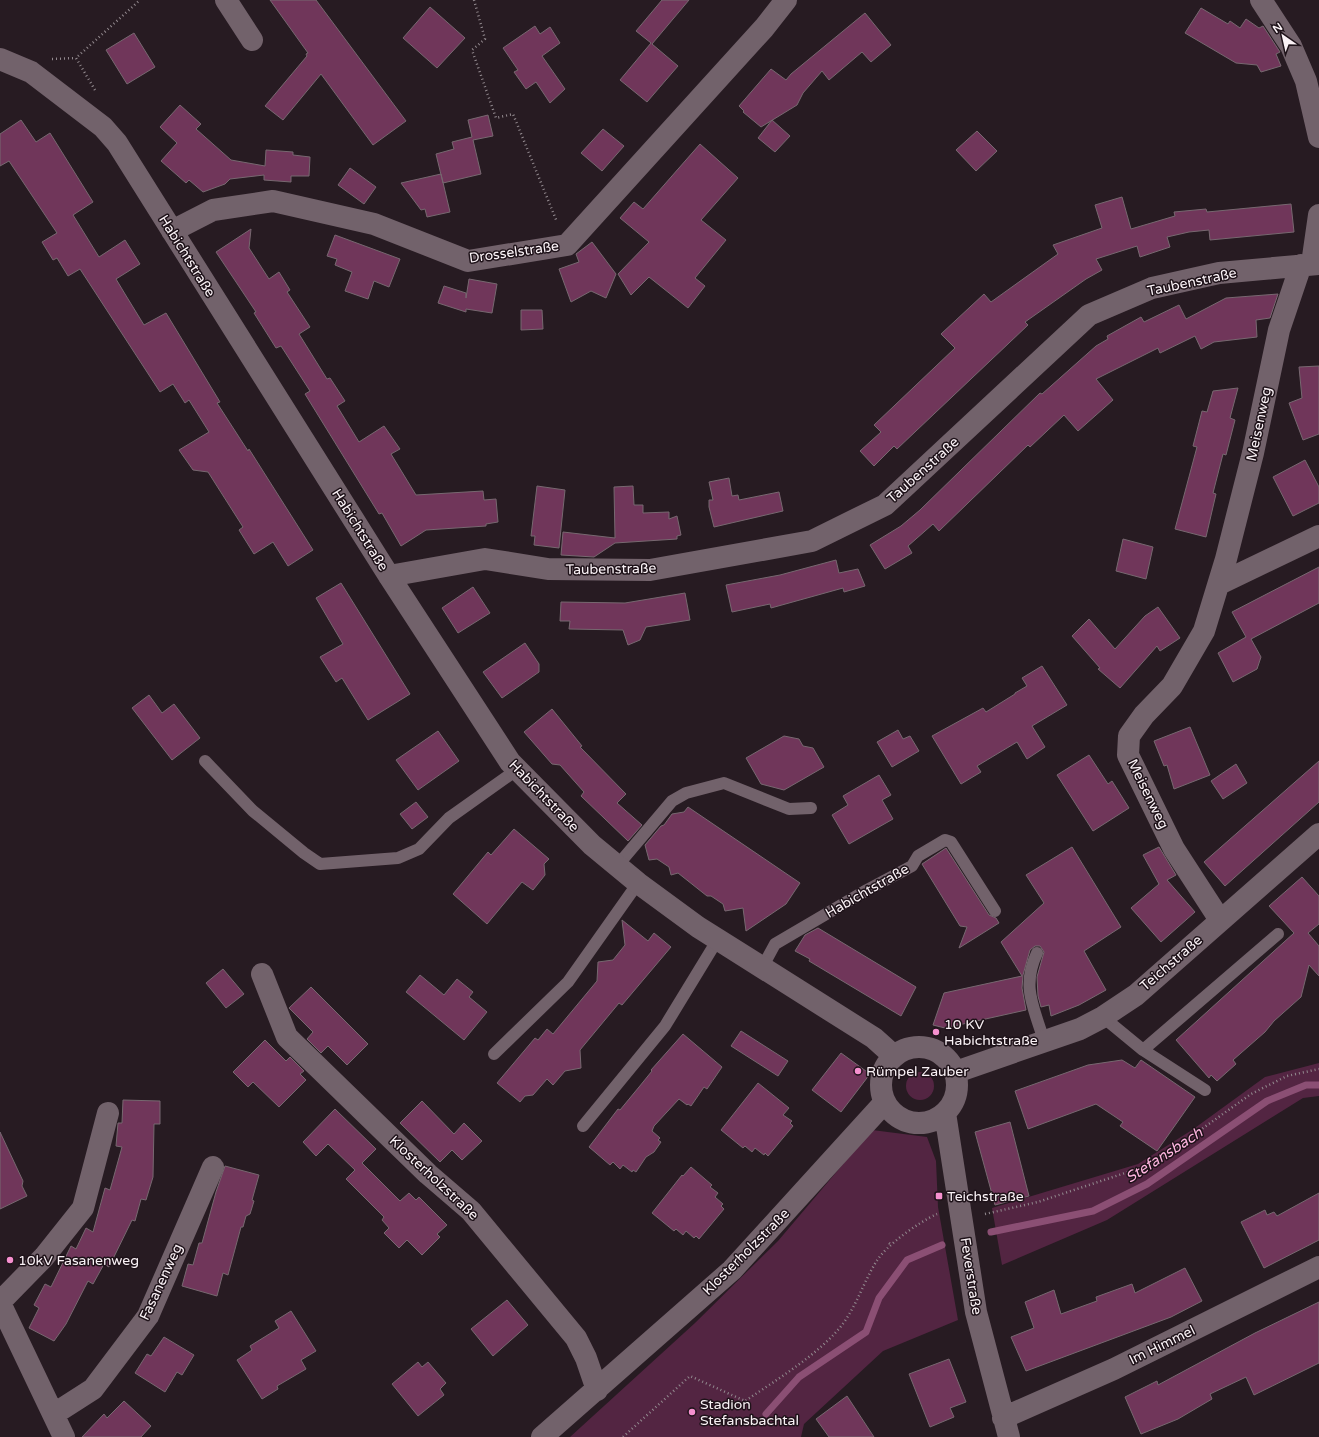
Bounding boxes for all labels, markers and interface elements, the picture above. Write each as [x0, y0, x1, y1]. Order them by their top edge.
north arrow [1263, 16, 1303, 56]
text: N [1270, 20, 1285, 36]
street label: Habichtstraße [155, 212, 219, 300]
street label: Drosselstraße [468, 237, 560, 267]
street label: Taubenstraße [1146, 264, 1238, 300]
street label: Meisenweg [1243, 385, 1275, 463]
street label: Taubenstraße [884, 433, 962, 507]
street label: Habichtstraße [328, 486, 392, 574]
street label: Taubenstraße [565, 560, 657, 578]
street label: Habichtstraße [505, 756, 583, 836]
street label: Meisenweg [1124, 756, 1172, 832]
street label: Habichtstraße [822, 860, 912, 922]
street label: Teichstraße [1136, 931, 1206, 995]
place label: 10 KV Habichtstraße [944, 1016, 1038, 1049]
marker: 10 KV Habichtstraße [931, 1027, 941, 1037]
place label: Rümpel Zauber [866, 1063, 969, 1080]
marker: Rümpel Zauber [853, 1066, 863, 1076]
water label: Stefansbach [1122, 1123, 1207, 1187]
street label: Klosterholzstraße [386, 1132, 482, 1224]
place label: Teichstraße [947, 1188, 1024, 1205]
marker: Teichstraße [934, 1191, 944, 1201]
street label: Klosterholzstraße [699, 1205, 793, 1299]
street label: Feverstraße [956, 1236, 986, 1316]
street label: Fasanenweg [136, 1241, 186, 1323]
place label: 10kV Fasanenweg [18, 1252, 139, 1269]
marker: 10kV Fasanenweg [5, 1255, 15, 1265]
street label: Im Himmel [1126, 1322, 1198, 1368]
place label: Stadion Stefansbachtal [700, 1396, 799, 1429]
marker: Stadion Stefansbachtal [687, 1407, 697, 1417]

